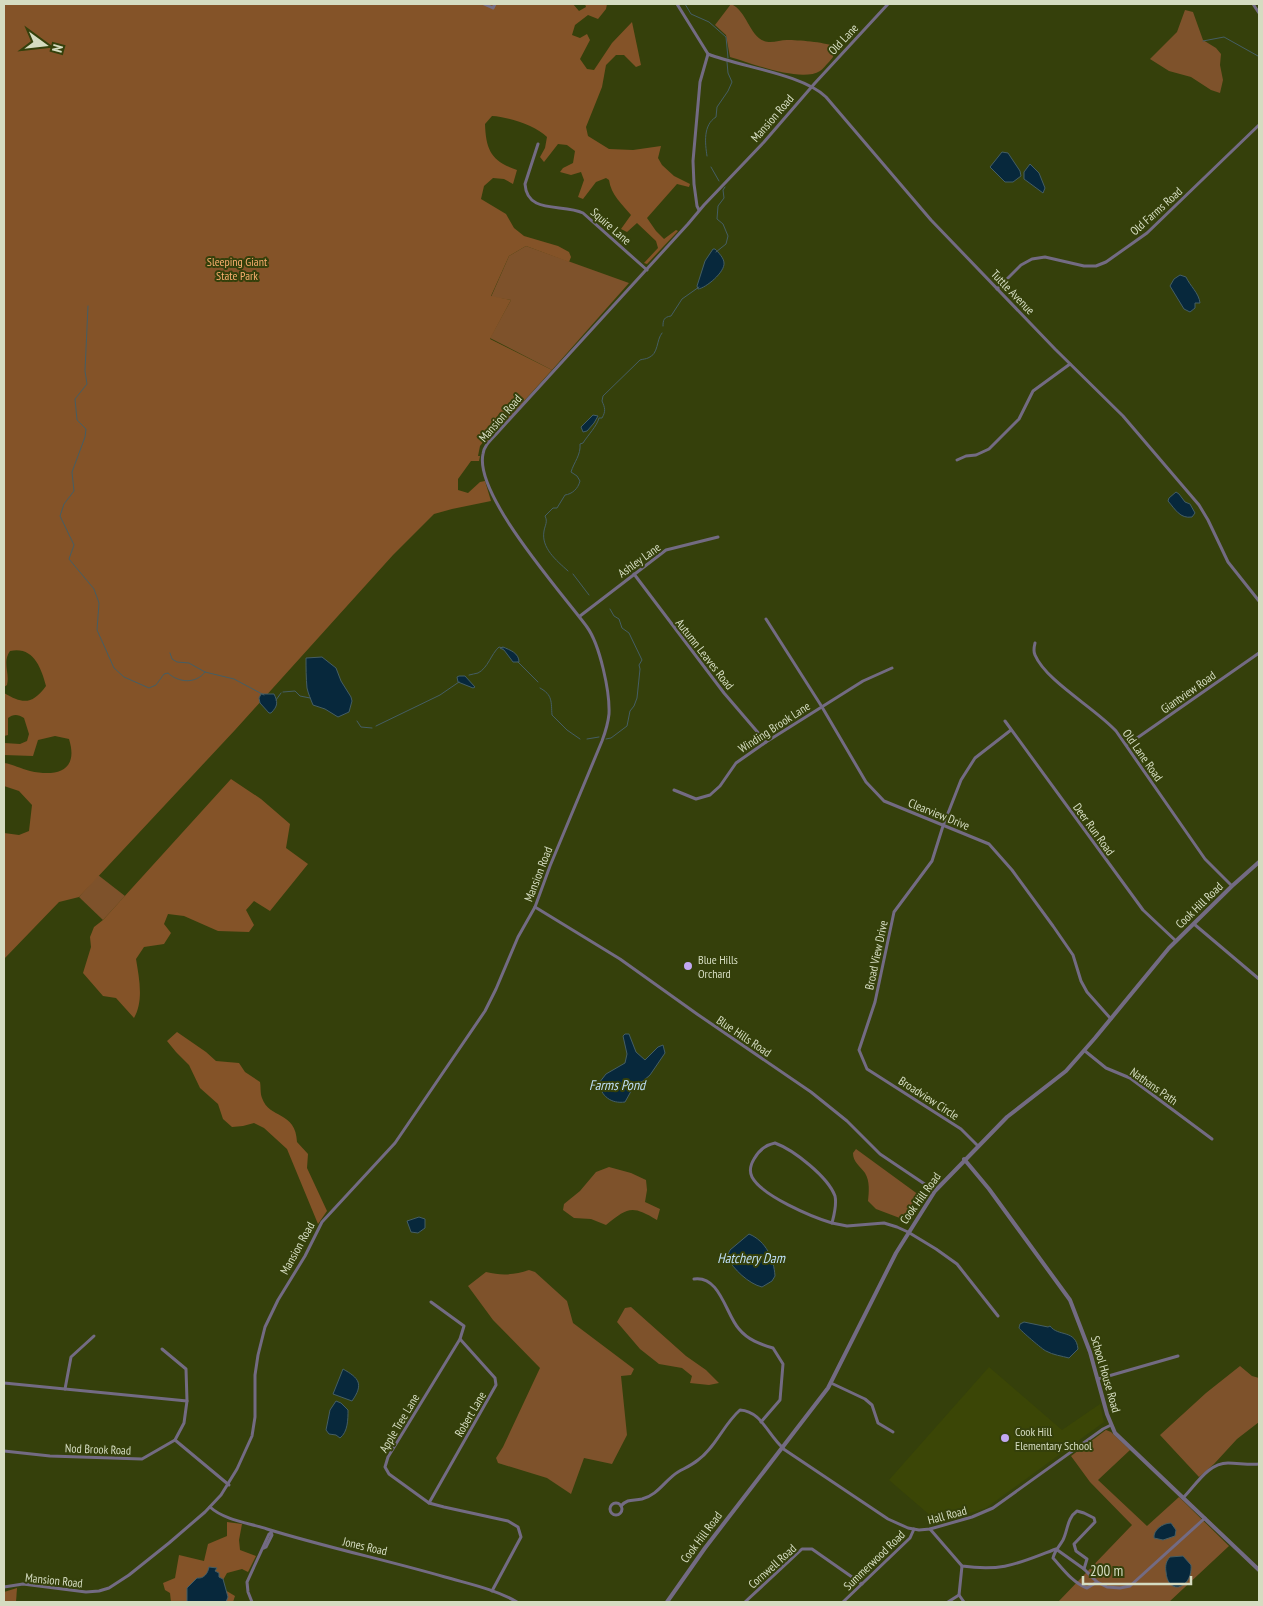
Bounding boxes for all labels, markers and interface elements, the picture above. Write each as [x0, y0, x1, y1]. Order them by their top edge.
north arrow [20, 20, 70, 70]
street label: Old Lane [825, 20, 861, 58]
text: N [48, 42, 67, 54]
street label: Mansion Road [747, 91, 797, 145]
street label: Old Farms Road [1127, 184, 1185, 238]
street label: Squire Lane [588, 204, 634, 248]
park label: Sleeping Giant State Park [207, 254, 268, 283]
street label: Tuttle Avenue [988, 266, 1038, 318]
street label: Mansion Road [475, 391, 525, 445]
street label: Ashley Lane [615, 539, 663, 581]
street label: Autumn Leaves Road [673, 616, 737, 692]
street label: Giantview Road [1158, 668, 1218, 716]
street label: Winding Brook Lane [735, 698, 813, 756]
street label: Old Lane Road [1120, 726, 1166, 784]
street label: Clearview Drive [906, 795, 972, 833]
street label: Deer Run Road [1070, 800, 1118, 858]
street label: Mansion Road [521, 844, 555, 904]
street label: Cook Hill Road [1172, 879, 1226, 931]
street label: Broad View Drive [861, 919, 891, 991]
place label: Blue Hills Orchard [698, 952, 738, 981]
marker: Blue Hills Orchard [682, 960, 694, 972]
street label: Blue Hills Road [714, 1012, 774, 1060]
street label: Nathans Path [1127, 1064, 1181, 1108]
street label: Broadview Circle [896, 1073, 962, 1123]
water label: Farms Pond [589, 1076, 647, 1094]
street label: Cook Hill Road [896, 1169, 944, 1227]
street label: Mansion Road [276, 1219, 318, 1277]
water label: Hatchery Dam [717, 1249, 786, 1267]
street label: School House Road [1088, 1334, 1124, 1414]
street label: Robert Lane [451, 1389, 489, 1439]
street label: Apple Tree Lane [376, 1391, 422, 1455]
place label: Cook Hill Elementary School [1015, 1424, 1092, 1453]
marker: Cook Hill Elementary School [999, 1432, 1011, 1444]
street label: Nod Brook Road [65, 1440, 131, 1458]
street label: Hall Road [926, 1503, 968, 1527]
street label: Cook Hill Road [677, 1508, 725, 1566]
street label: Summerwood Road [840, 1527, 908, 1593]
street label: Jones Road [340, 1533, 389, 1558]
street label: Cornwell Road [745, 1541, 799, 1591]
scale bar [1083, 1554, 1190, 1586]
text: 200 m [1090, 1561, 1123, 1580]
street label: Mansion Road [24, 1570, 84, 1590]

